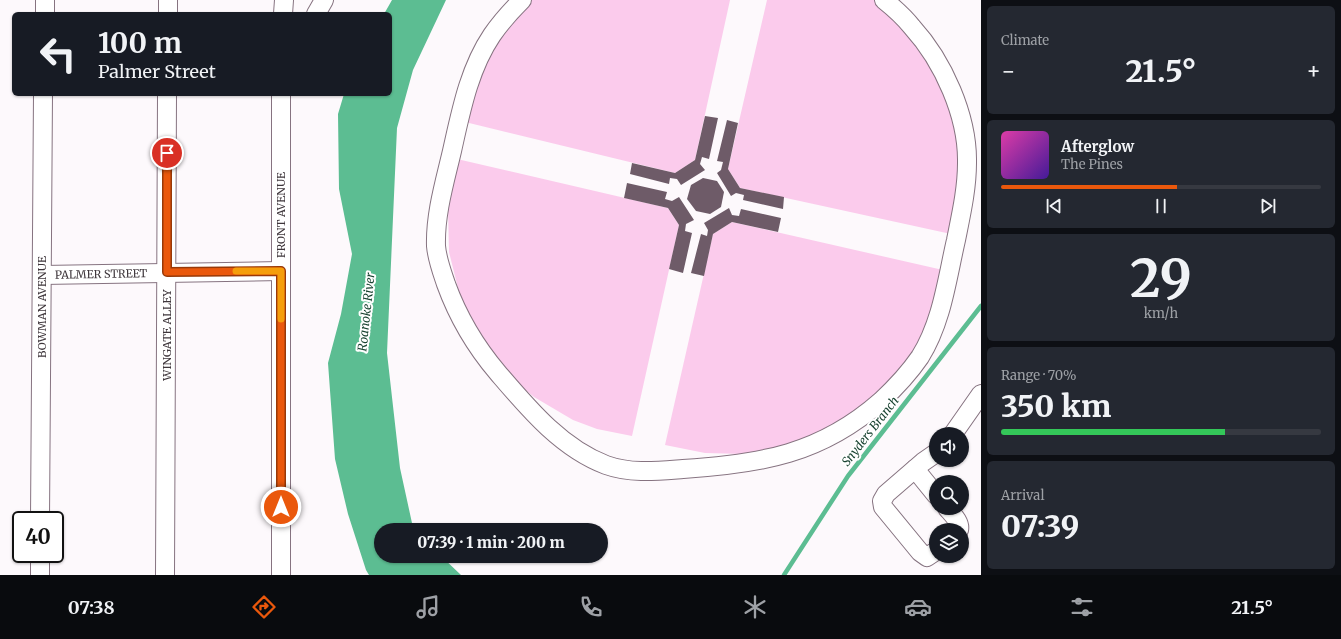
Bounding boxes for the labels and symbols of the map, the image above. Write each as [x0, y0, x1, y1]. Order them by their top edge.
pin [150, 136, 184, 170]
street label: FRONT AVENUE [274, 172, 288, 258]
street label: BOWMAN AVENUE [35, 256, 49, 358]
street label: PALMER STREET [55, 266, 148, 282]
water label: Roanoke River [354, 271, 378, 352]
street label: WINGATE ALLEY [160, 288, 174, 382]
water label: Snyders Branch [838, 393, 902, 469]
position arrow [260, 486, 302, 528]
speed limit sign: 40 [12, 511, 64, 563]

